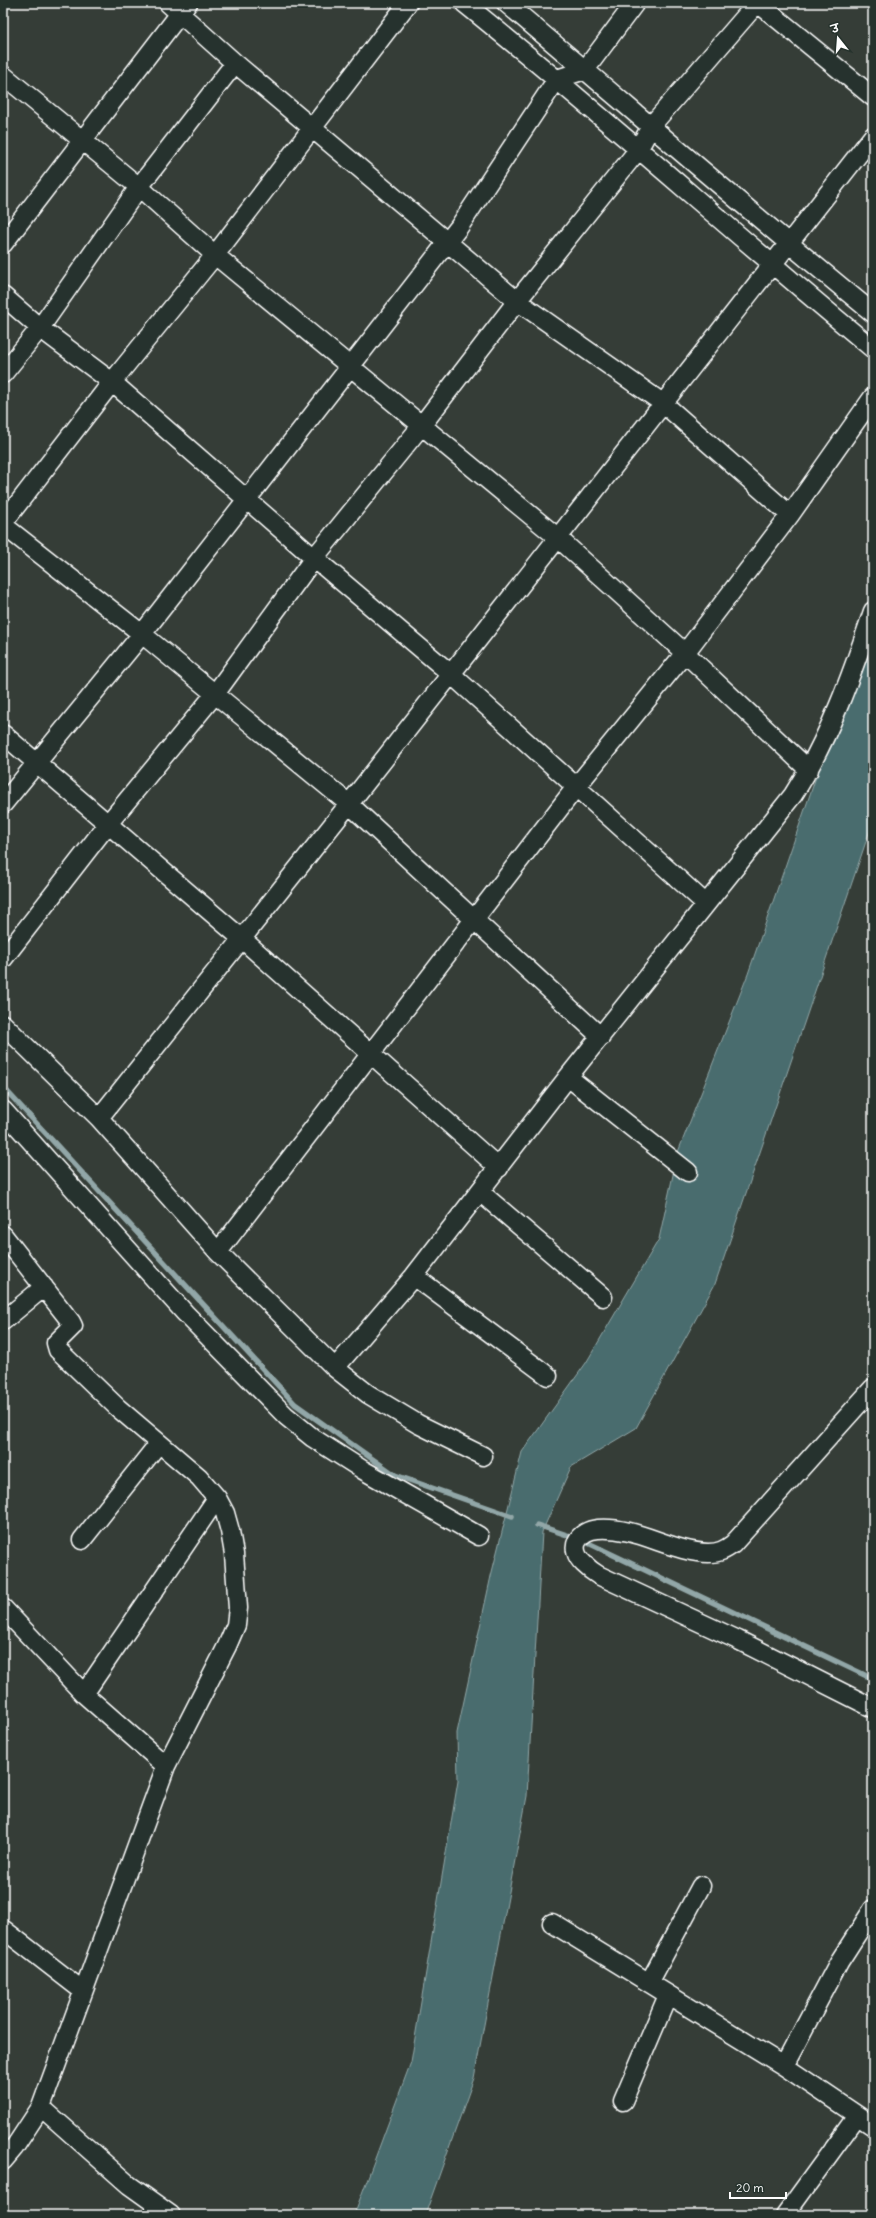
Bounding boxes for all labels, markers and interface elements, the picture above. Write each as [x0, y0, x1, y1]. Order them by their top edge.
north arrow [818, 18, 858, 58]
text: उ [829, 20, 842, 36]
scale bar [730, 2174, 786, 2200]
text: 20 m [736, 2180, 764, 2195]

